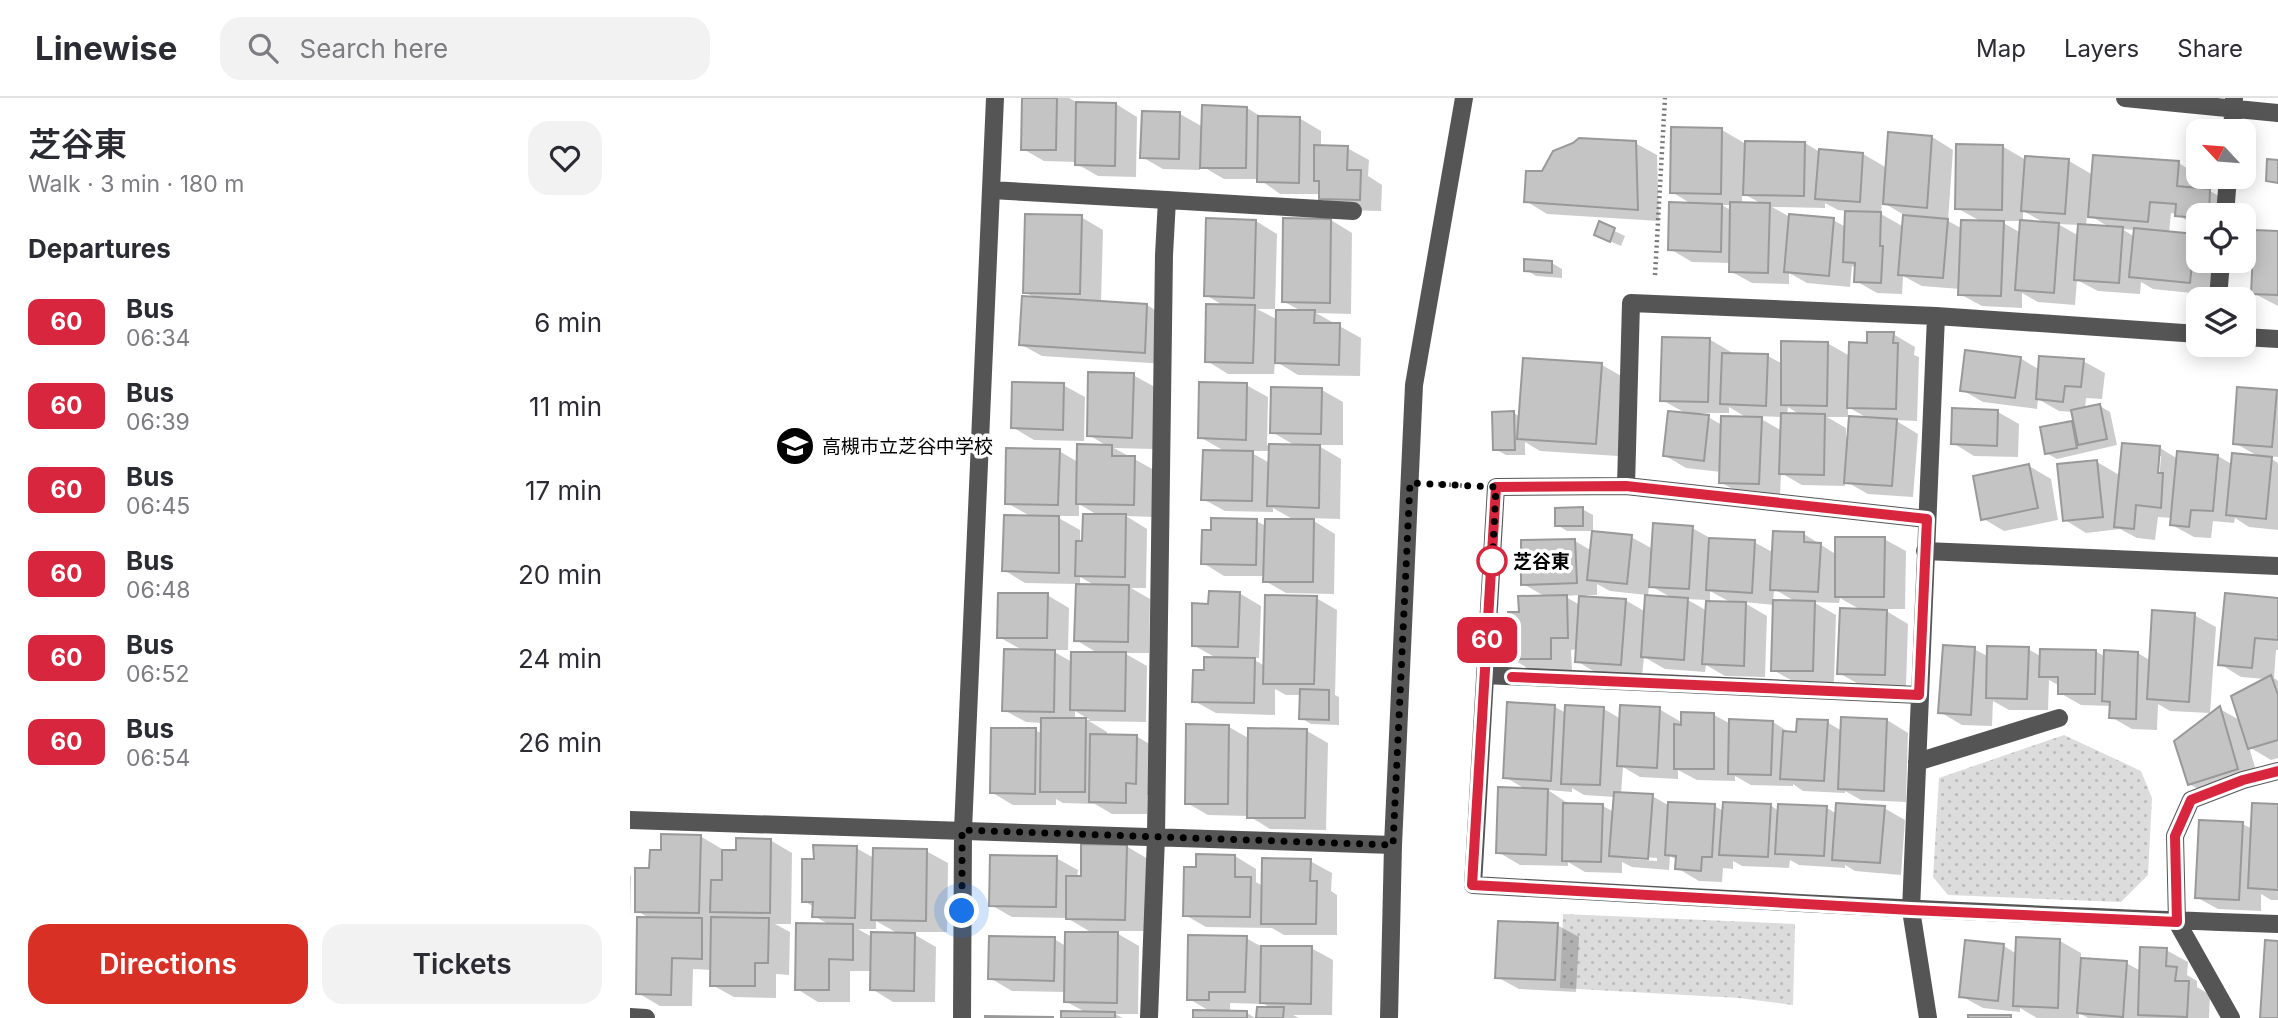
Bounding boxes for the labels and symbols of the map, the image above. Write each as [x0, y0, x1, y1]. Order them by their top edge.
north arrow [2186, 119, 2256, 189]
school or university icon: 高槻市立芝谷中学校 [774, 425, 816, 467]
place label: 高槻市立芝谷中学校 [822, 435, 993, 458]
marker: 芝谷東 [1477, 546, 1507, 576]
place label: 芝谷東 [1513, 550, 1570, 573]
line badge: 60 [1456, 617, 1518, 663]
your location [944, 893, 979, 928]

